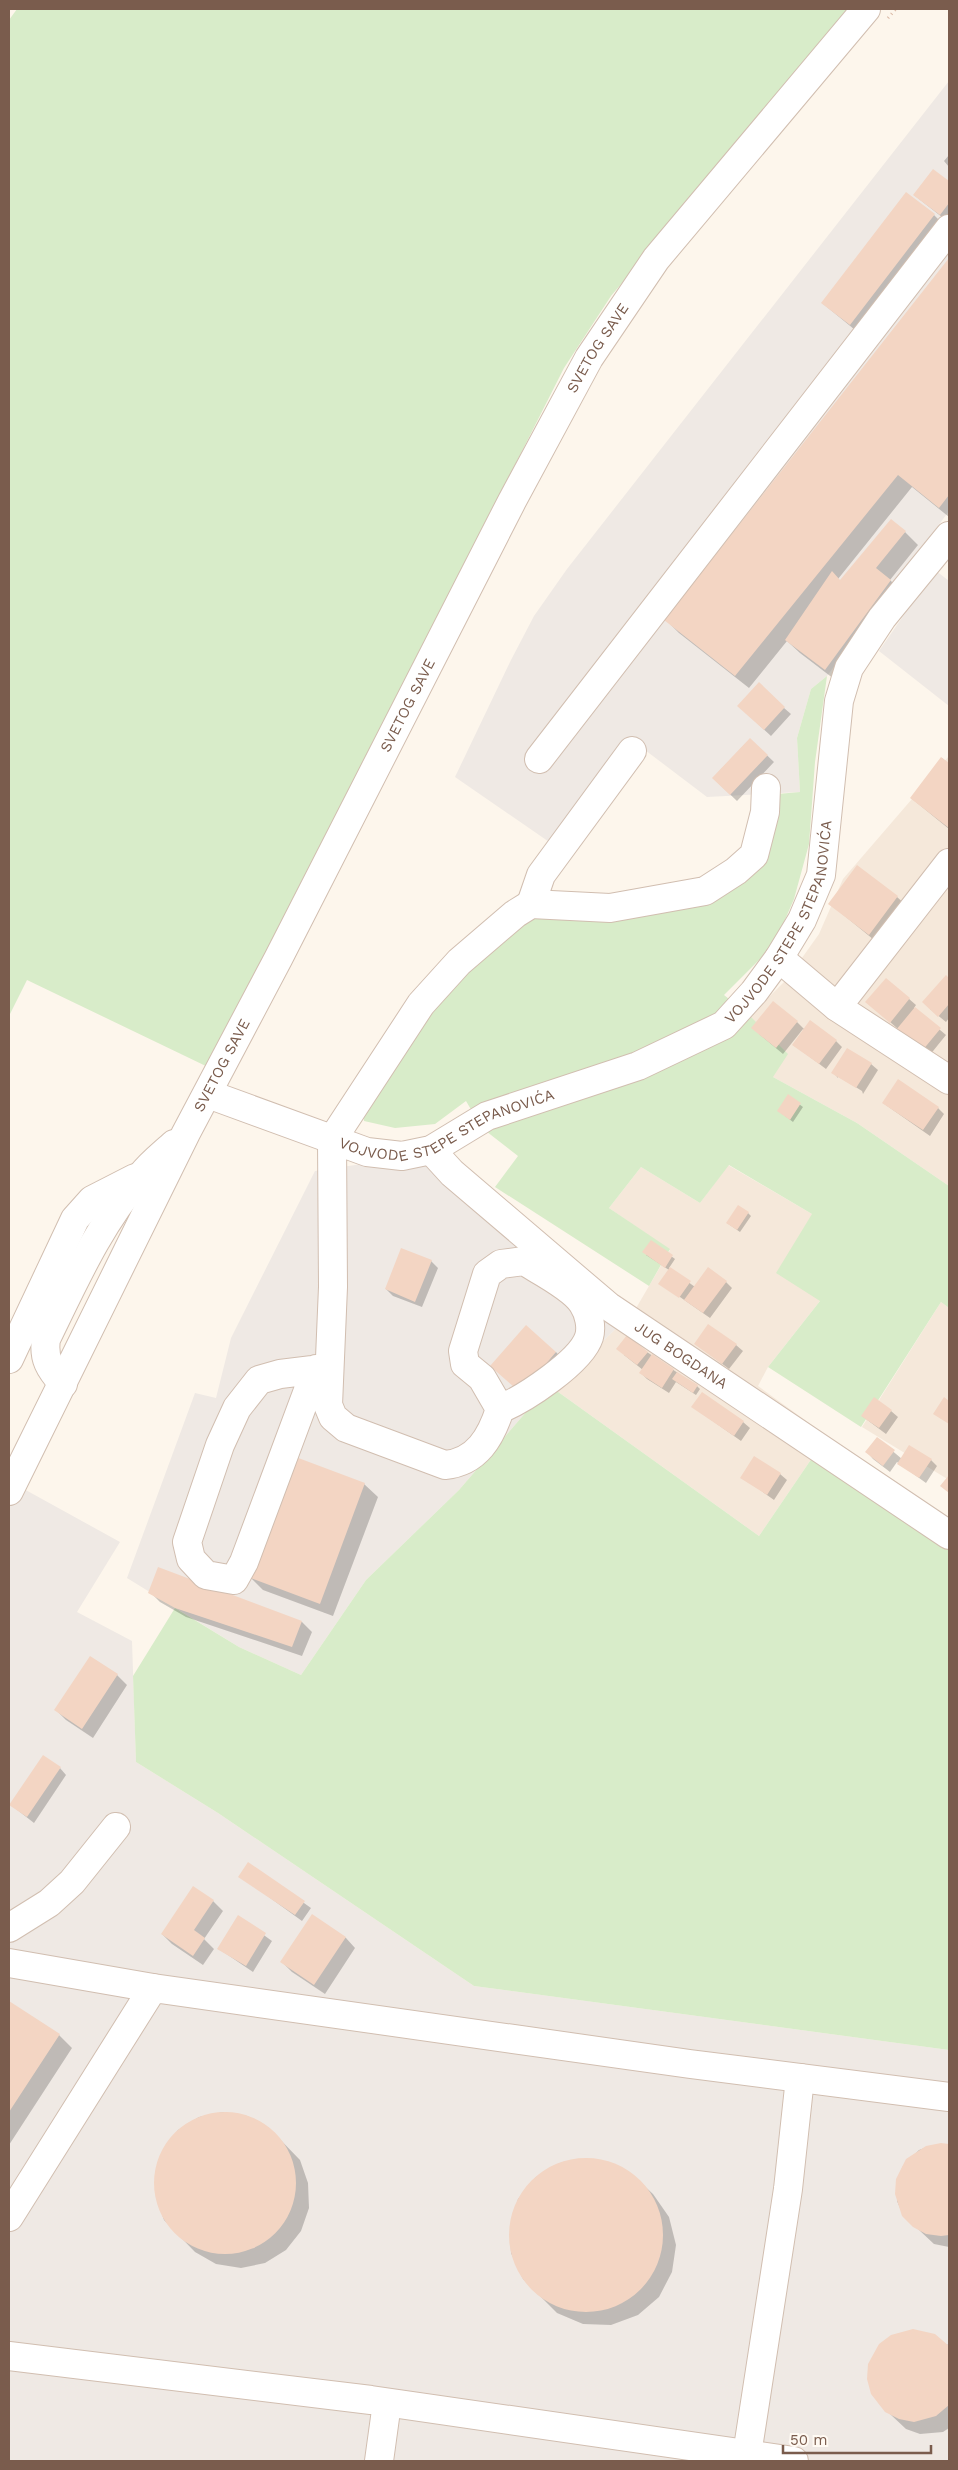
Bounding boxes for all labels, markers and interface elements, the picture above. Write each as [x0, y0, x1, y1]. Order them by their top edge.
street label: SVETOG SAVE [563, 300, 633, 396]
street label: SVETOG SAVE [376, 656, 439, 755]
street label: VOJVODE STEPE STEPANOVIĆA [721, 819, 836, 1027]
street label: SVETOG SAVE [190, 1016, 254, 1115]
street label: VOJVODE STEPE STEPANOVIĆA [337, 1085, 557, 1166]
street label: JUG BOGDANA [631, 1317, 731, 1393]
scale bar [783, 2422, 930, 2454]
text: 50 m [790, 2431, 827, 2449]

